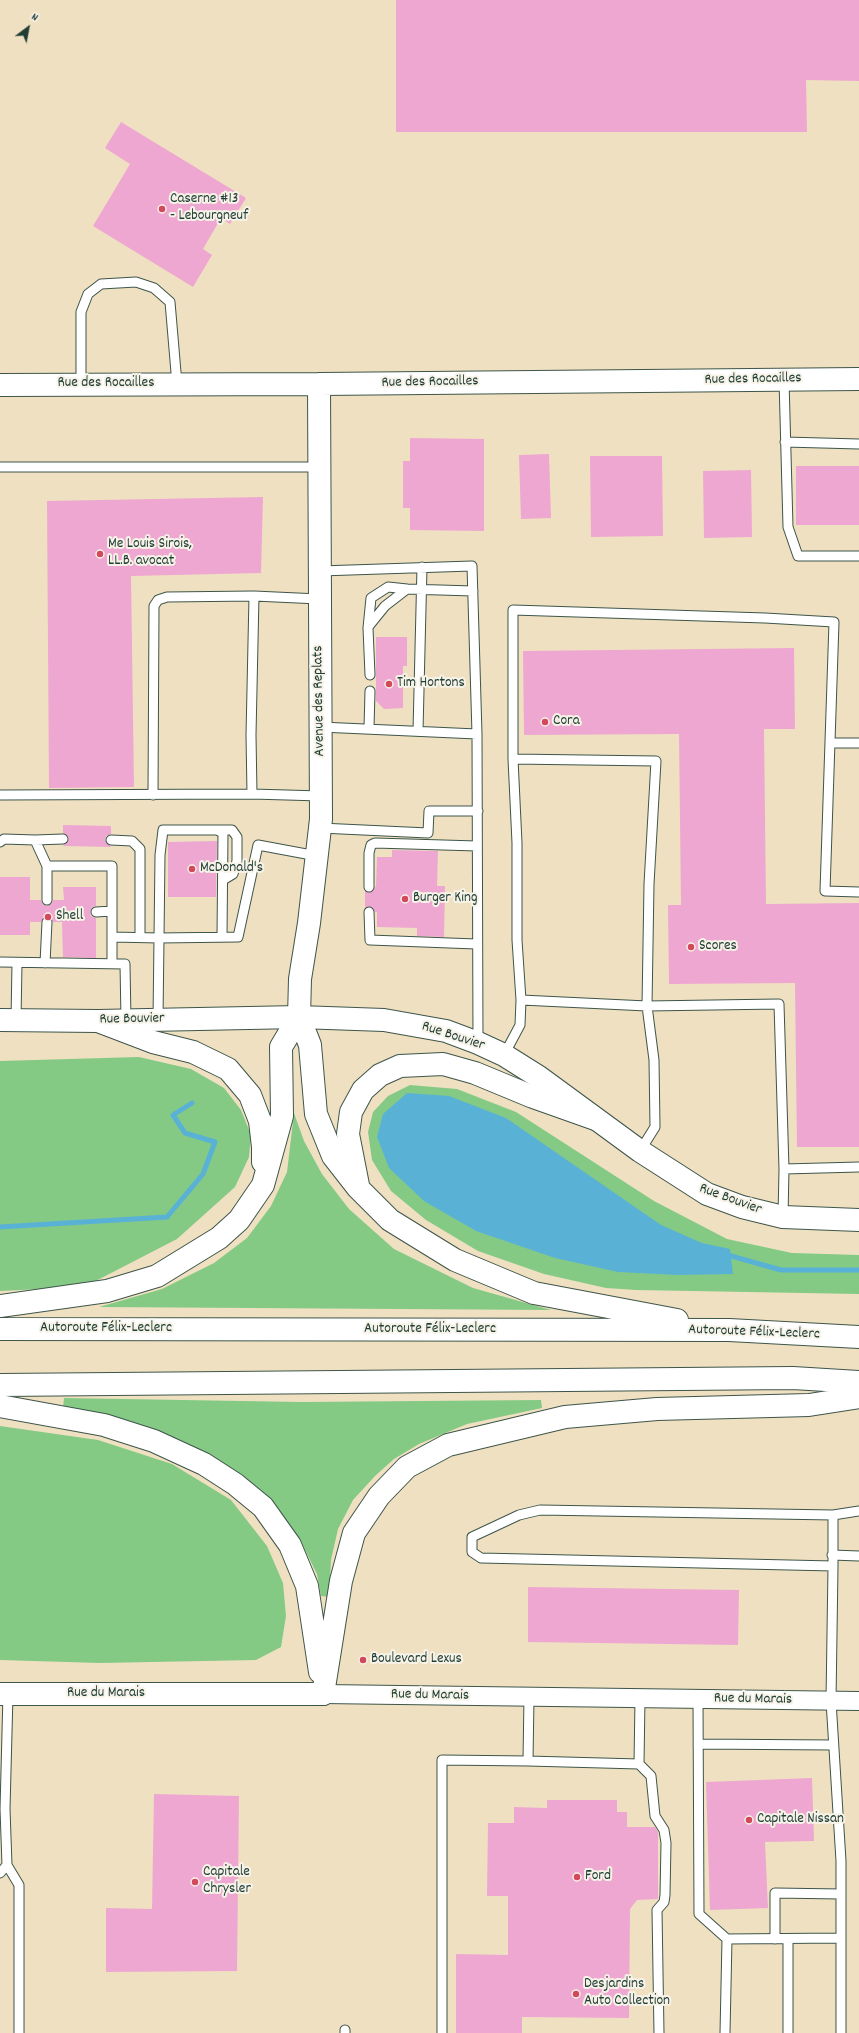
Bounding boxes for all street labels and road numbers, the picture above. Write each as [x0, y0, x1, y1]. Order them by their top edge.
street label: Rue des Rocailles [704, 370, 802, 390]
street label: Rue des Rocailles [381, 373, 479, 393]
street label: Rue des Rocailles [57, 375, 155, 393]
street label: Avenue des Replats [310, 645, 330, 757]
street label: Rue Bouvier [99, 1010, 165, 1030]
street label: Rue Bouvier [419, 1018, 487, 1056]
street label: Rue Bouvier [696, 1180, 764, 1220]
street label: Autoroute Félix-Leclerc [40, 1320, 172, 1338]
street label: Autoroute Félix-Leclerc [364, 1321, 496, 1339]
street label: Autoroute Félix-Leclerc [688, 1322, 820, 1344]
street label: Rue du Marais [67, 1685, 145, 1703]
street label: Rue du Marais [391, 1686, 469, 1706]
street label: Rue du Marais [714, 1690, 792, 1710]

